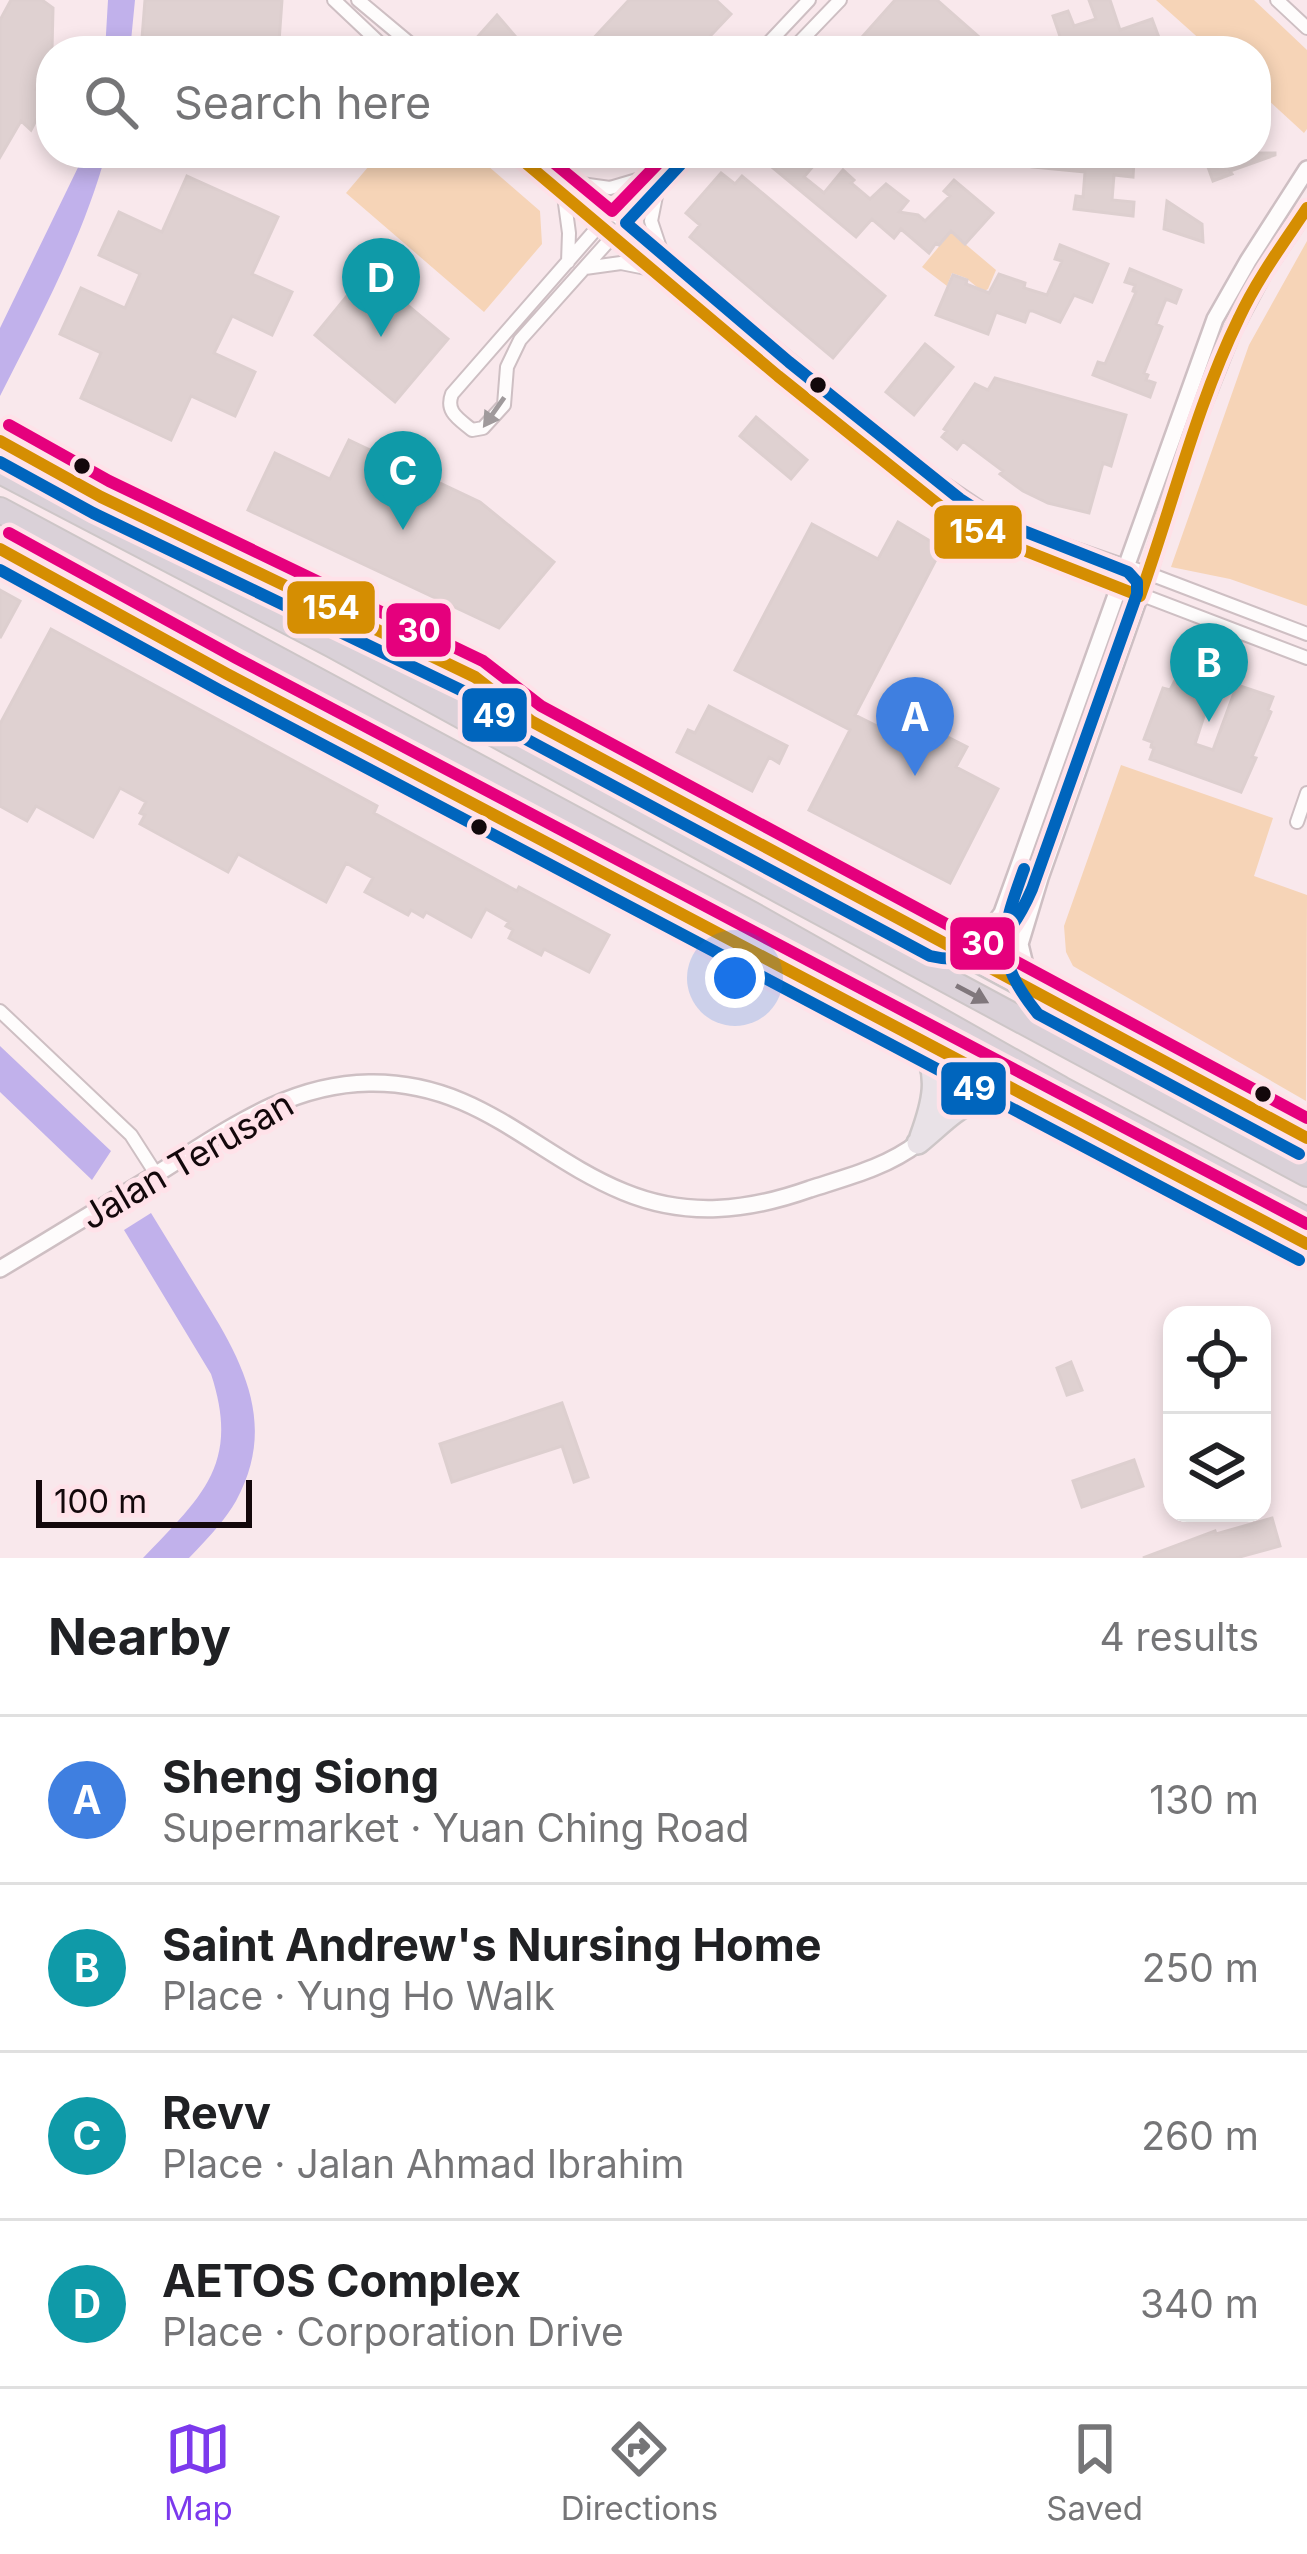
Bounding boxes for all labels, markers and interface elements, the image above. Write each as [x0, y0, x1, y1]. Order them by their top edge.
search box [36, 36, 1271, 168]
icon: search [78, 69, 144, 135]
text: Search here [174, 75, 431, 130]
pin: D [342, 238, 420, 337]
unlabelled marker [807, 374, 829, 396]
one-way arrow [483, 395, 507, 428]
pin: C [364, 431, 442, 530]
unlabelled marker [71, 455, 93, 477]
line badge: 154 [932, 503, 1024, 561]
text: 154 [949, 511, 1007, 551]
line badge: 154 [285, 579, 377, 636]
text: 154 [302, 587, 360, 627]
line badge: 30 [384, 601, 453, 659]
text: 30 [397, 610, 441, 650]
pin: B [1170, 623, 1248, 722]
pin: A [876, 677, 954, 776]
line badge: 49 [460, 686, 529, 744]
text: 49 [472, 695, 516, 735]
unlabelled marker [468, 816, 490, 838]
line badge: 30 [948, 915, 1017, 972]
text: 30 [961, 923, 1005, 963]
your location [705, 948, 765, 1008]
one-way arrow [955, 983, 990, 1004]
line badge: 49 [939, 1060, 1008, 1117]
text: 49 [952, 1068, 996, 1108]
street label: Jalan Terusan [73, 1081, 301, 1239]
unlabelled marker [1252, 1083, 1274, 1105]
map controls [1163, 1306, 1271, 1522]
button: locate [1163, 1306, 1271, 1414]
button: layers [1163, 1414, 1271, 1522]
scale bar [36, 1474, 252, 1527]
text: 100 m [54, 1481, 147, 1521]
text: Nearby [48, 1606, 231, 1667]
text: 4 results [1099, 1613, 1259, 1660]
text: Sheng Siong [162, 1749, 439, 1804]
text: A [72, 1776, 102, 1823]
text: 130 m [1149, 1776, 1259, 1823]
text: Supermarket · Yuan Ching Road [162, 1804, 749, 1851]
text: Saint Andrew's Nursing Home [162, 1917, 822, 1972]
text: B [74, 1944, 100, 1991]
text: 250 m [1142, 1944, 1259, 1991]
text: Place · Yung Ho Walk [162, 1972, 555, 2019]
text: Revv [162, 2085, 271, 2140]
text: C [73, 2112, 101, 2159]
text: 260 m [1141, 2112, 1259, 2159]
text: Place · Jalan Ahmad Ibrahim [162, 2140, 684, 2187]
text: AETOS Complex [162, 2253, 521, 2308]
text: D [73, 2280, 101, 2327]
text: 340 m [1140, 2280, 1259, 2327]
text: Place · Corporation Drive [162, 2308, 624, 2355]
tab: Map [164, 2416, 233, 2528]
tab: Directions [561, 2416, 718, 2528]
tab: Saved [1046, 2416, 1143, 2528]

